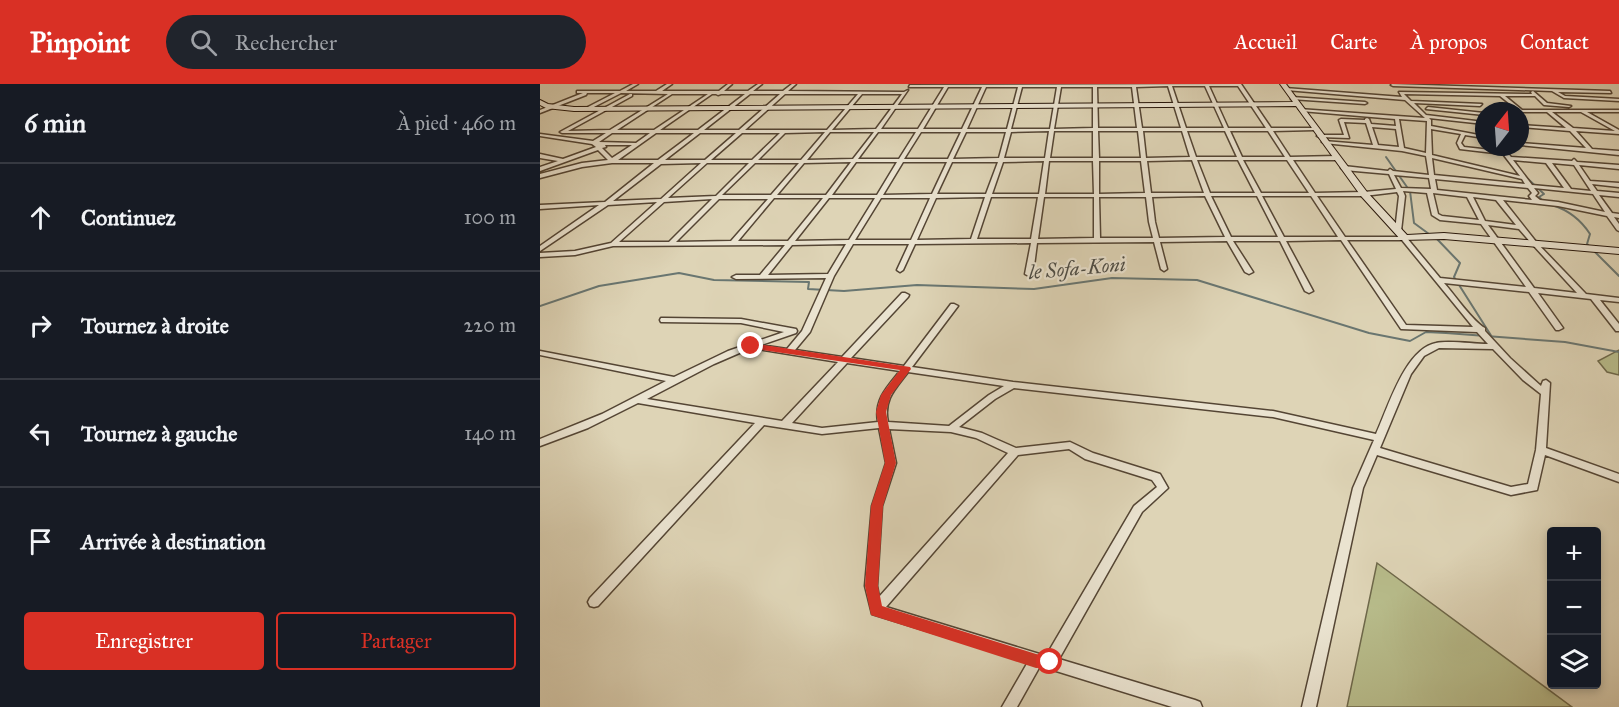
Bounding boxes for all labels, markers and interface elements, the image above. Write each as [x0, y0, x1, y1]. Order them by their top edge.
search box [166, 15, 586, 69]
text: Pinpoint [30, 25, 130, 60]
icon: search [187, 26, 220, 59]
text: Rechercher [235, 29, 337, 56]
text: Accueil [1234, 29, 1297, 55]
text: Carte [1330, 29, 1378, 55]
text: À propos [1411, 29, 1487, 55]
text: Contact [1520, 29, 1589, 55]
north arrow [1475, 102, 1529, 156]
text: 6 min [24, 107, 86, 139]
text: À pied · 460 m [397, 111, 516, 135]
icon: ahead [24, 201, 57, 234]
text: Continuez [81, 204, 176, 231]
text: 100 m [464, 205, 516, 229]
water label: le Sofa-Koni [1027, 252, 1127, 284]
icon: right [24, 309, 57, 342]
text: Tournez à droite [81, 312, 229, 339]
text: 220 m [464, 313, 516, 337]
route end [737, 332, 763, 358]
icon: left [24, 417, 57, 450]
text: Tournez à gauche [81, 420, 237, 447]
text: 140 m [464, 421, 516, 445]
icon: arrive [24, 525, 57, 558]
map controls [1547, 527, 1601, 689]
button: + [1547, 527, 1601, 581]
text: Arrivée à destination [81, 528, 266, 555]
button: − [1547, 581, 1601, 635]
button: Enregistrer [24, 612, 264, 670]
button: Partager [276, 612, 516, 670]
button: layers [1547, 635, 1601, 689]
route start [1036, 648, 1062, 674]

